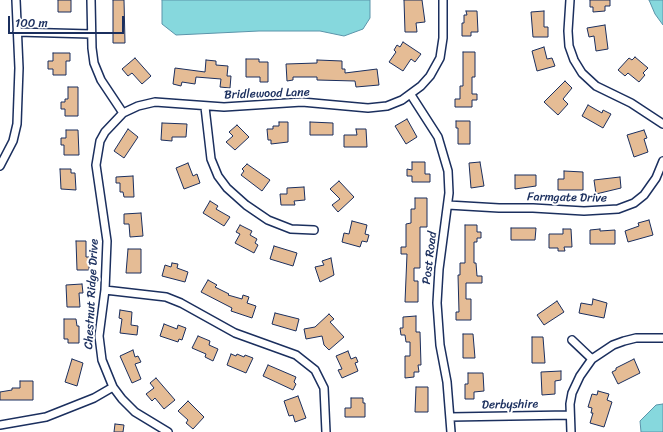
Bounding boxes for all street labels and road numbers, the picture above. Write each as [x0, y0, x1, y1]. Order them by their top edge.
street label: Bridlewood Lane [224, 85, 310, 103]
street label: Farmgate Drive [527, 190, 607, 206]
street label: Post Road [420, 231, 440, 285]
street label: Chestnut Ridge Drive [82, 238, 102, 350]
street label: Derbyshire [482, 397, 538, 413]

